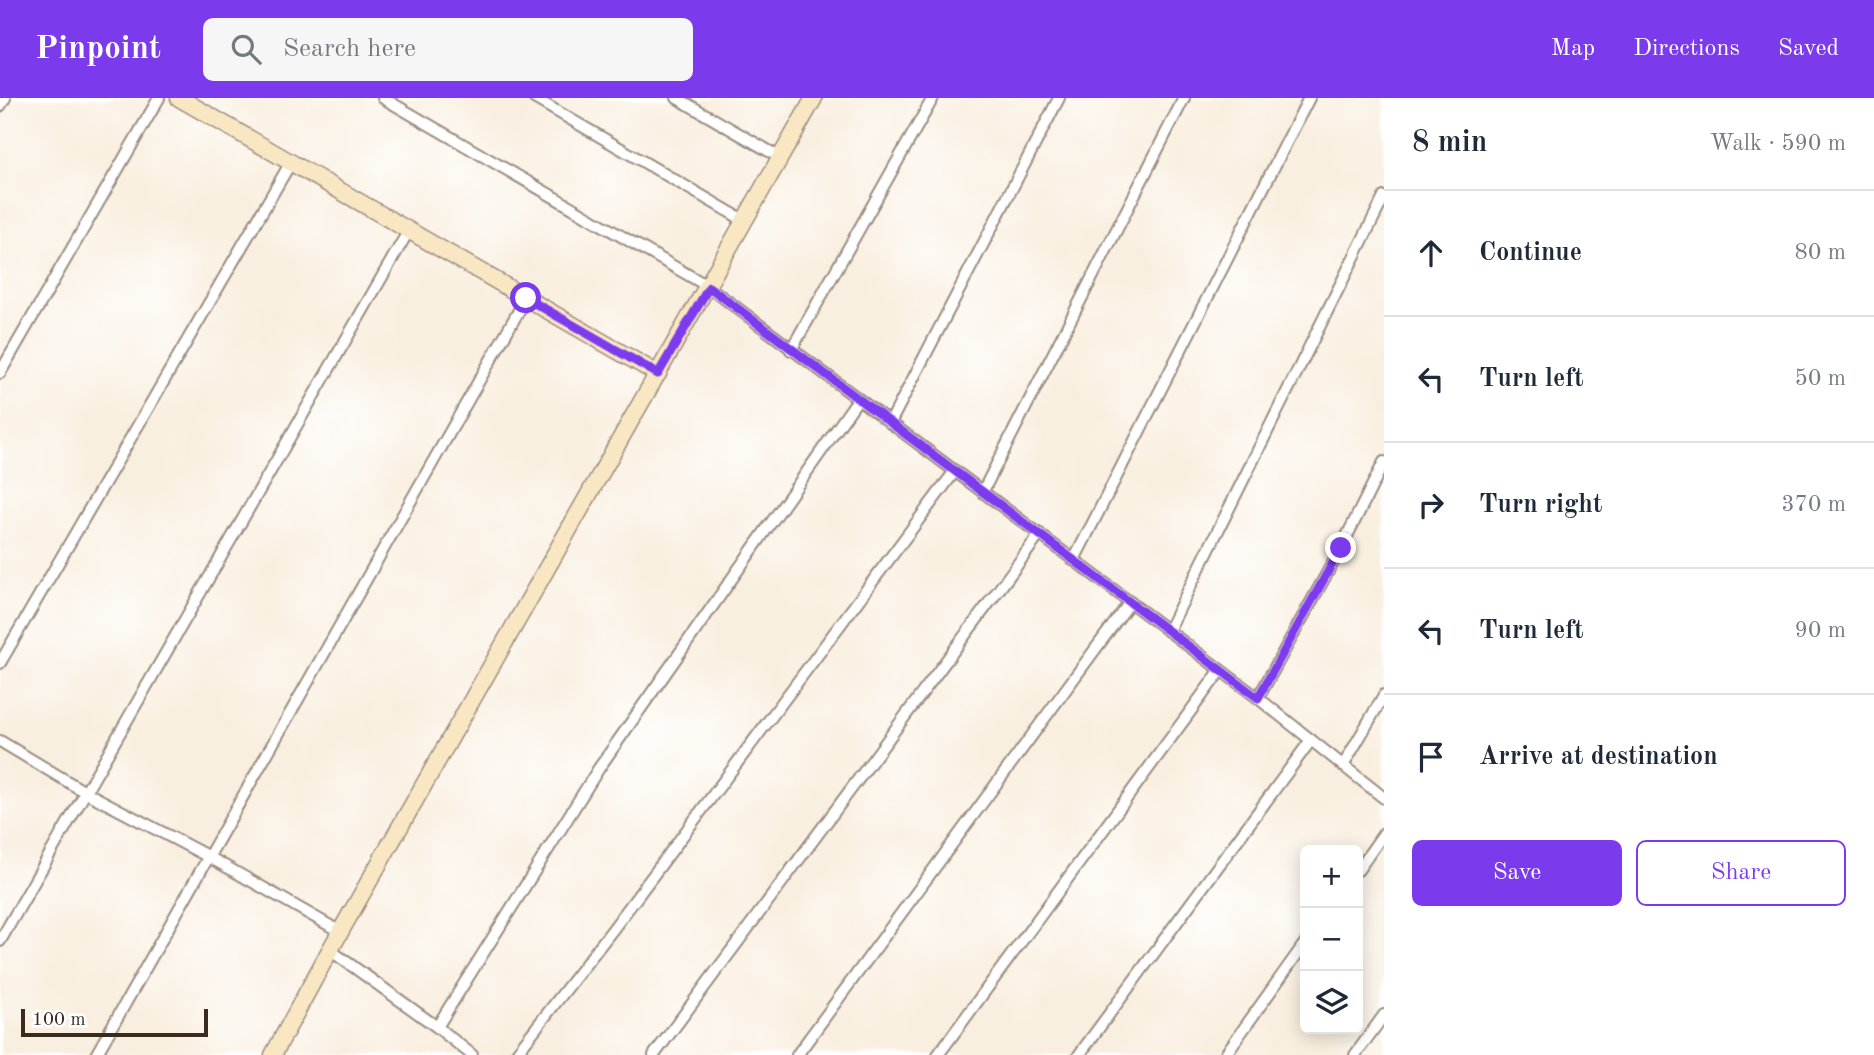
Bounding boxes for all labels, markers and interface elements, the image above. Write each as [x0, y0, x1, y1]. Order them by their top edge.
search box [203, 18, 693, 81]
icon: search [227, 30, 265, 68]
text: Pinpoint [35, 33, 161, 66]
text: Search here [283, 36, 416, 62]
text: Map [1551, 37, 1595, 61]
text: Directions [1633, 37, 1740, 61]
text: Saved [1778, 37, 1839, 61]
text: 8 min [1412, 128, 1487, 158]
text: Walk · 590 m [1710, 132, 1846, 155]
icon: ahead [1412, 234, 1450, 272]
text: Continue [1479, 240, 1582, 266]
text: 80 m [1795, 241, 1846, 264]
route start [510, 282, 541, 313]
icon: left [1412, 360, 1450, 398]
text: Turn left [1479, 366, 1584, 392]
text: 50 m [1795, 367, 1846, 390]
icon: right [1412, 486, 1450, 524]
text: Turn right [1479, 492, 1602, 518]
text: 370 m [1781, 493, 1846, 516]
route end [1325, 532, 1356, 563]
icon: left [1412, 612, 1450, 650]
text: Turn left [1479, 618, 1584, 644]
text: 90 m [1795, 619, 1846, 642]
icon: arrive [1412, 738, 1450, 776]
text: Arrive at destination [1479, 744, 1718, 770]
button: Save [1412, 840, 1622, 906]
button: Share [1636, 840, 1846, 906]
map controls [1300, 845, 1363, 1034]
button: + [1300, 845, 1363, 908]
button: − [1300, 908, 1363, 971]
button: layers [1300, 971, 1363, 1034]
scale bar [21, 1006, 208, 1038]
text: 100 m [32, 1011, 85, 1030]

